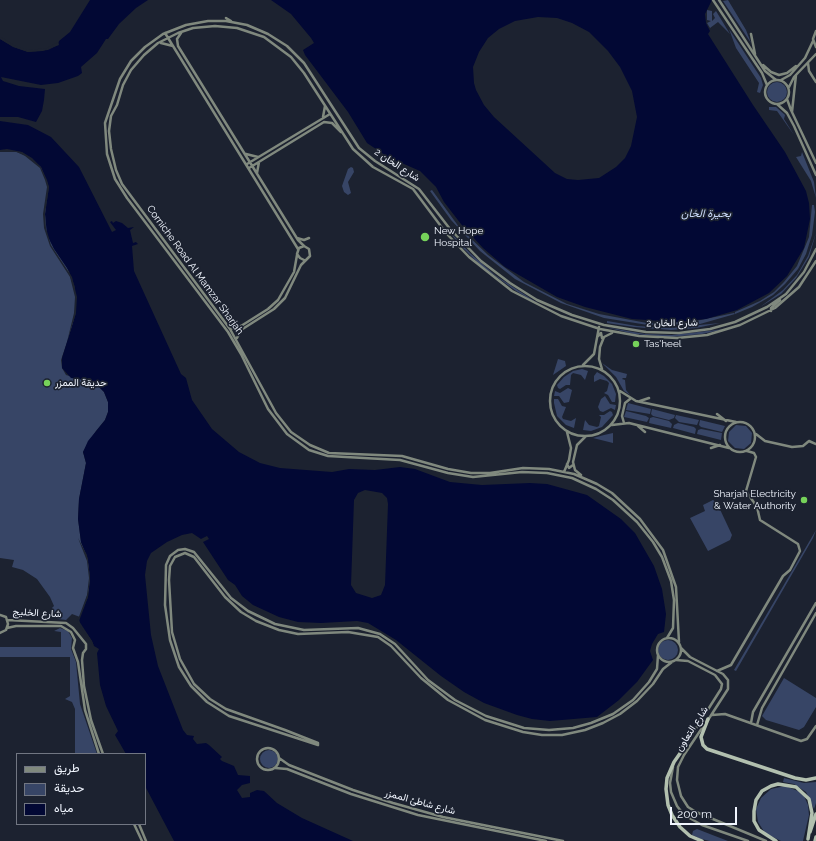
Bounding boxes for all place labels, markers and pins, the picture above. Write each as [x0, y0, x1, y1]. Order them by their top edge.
place label: New Hope Hospital [434, 225, 483, 248]
marker: New Hope Hospital [419, 231, 431, 243]
place label: Tas'heel [644, 338, 682, 350]
marker: Tas'heel [631, 339, 641, 349]
place label: حديقة الممزر [55, 377, 107, 389]
marker: حديقة الممزر [42, 378, 52, 388]
place label: Sharjah Electricity & Water Authority [713, 488, 796, 512]
marker: Sharjah Electricity & Water Authority [799, 495, 809, 505]

